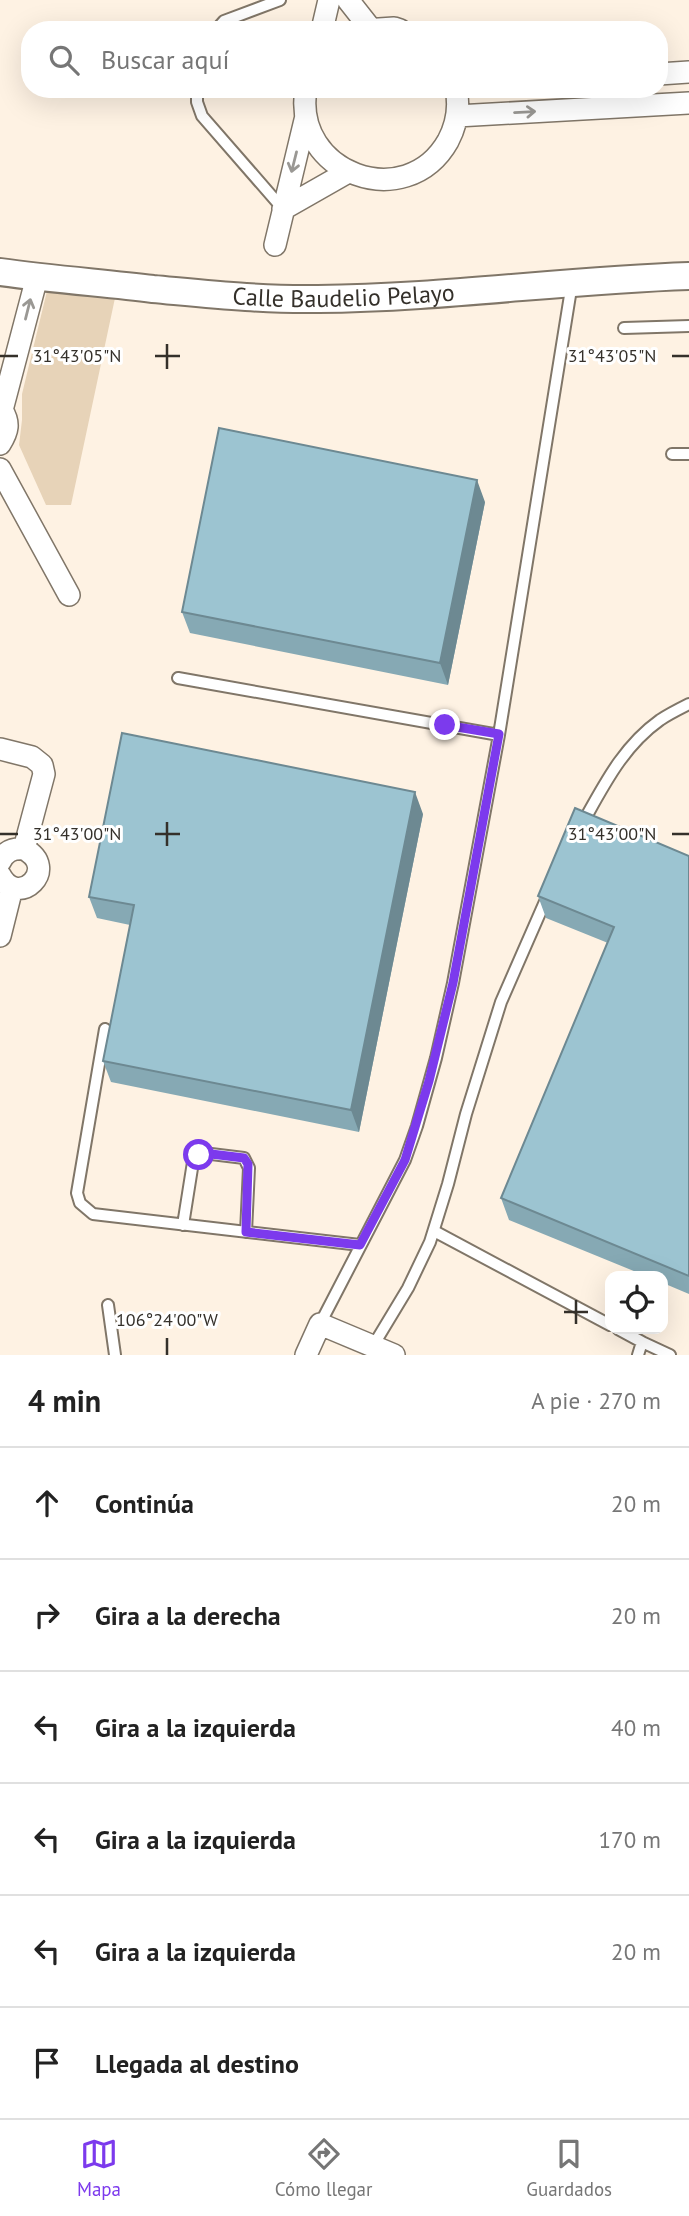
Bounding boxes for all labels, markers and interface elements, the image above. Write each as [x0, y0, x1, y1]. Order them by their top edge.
search box [21, 21, 668, 98]
icon: search [45, 41, 83, 79]
text: Buscar aquí [101, 43, 229, 76]
one-way arrow [513, 106, 536, 119]
one-way arrow [287, 150, 300, 173]
street label: Calle Baudelio Pelayo [232, 277, 456, 314]
one-way arrow [23, 298, 36, 320]
text: 31°43'05"N [33, 344, 121, 367]
text: 31°43'05"N [568, 344, 656, 367]
route end [429, 709, 460, 740]
text: 31°43'00"N [33, 822, 121, 845]
text: 31°43'00"N [568, 822, 656, 845]
route start [183, 1139, 214, 1170]
map controls [605, 1271, 668, 1334]
button: locate [605, 1271, 668, 1334]
text: 106°24'00"W [116, 1308, 218, 1331]
text: 4 min [28, 1381, 101, 1420]
text: A pie · 270 m [531, 1386, 661, 1415]
icon: ahead [28, 1484, 66, 1522]
text: Continúa [95, 1487, 194, 1520]
text: 20 m [611, 1489, 661, 1518]
icon: right [28, 1596, 66, 1634]
text: Gira a la derecha [95, 1599, 281, 1632]
text: 20 m [611, 1601, 661, 1630]
icon: left [28, 1708, 66, 1746]
text: Gira a la izquierda [95, 1711, 296, 1744]
text: 40 m [611, 1713, 661, 1742]
icon: left [28, 1820, 66, 1858]
text: Gira a la izquierda [95, 1823, 296, 1856]
text: 170 m [599, 1825, 661, 1854]
icon: left [28, 1932, 66, 1970]
text: Gira a la izquierda [95, 1935, 296, 1968]
text: 20 m [611, 1937, 661, 1966]
icon: arrive [28, 2044, 66, 2082]
text: Llegada al destino [95, 2047, 299, 2080]
tab: Mapa [77, 2135, 121, 2201]
tab: Cómo llegar [275, 2135, 373, 2201]
tab: Guardados [526, 2135, 612, 2201]

